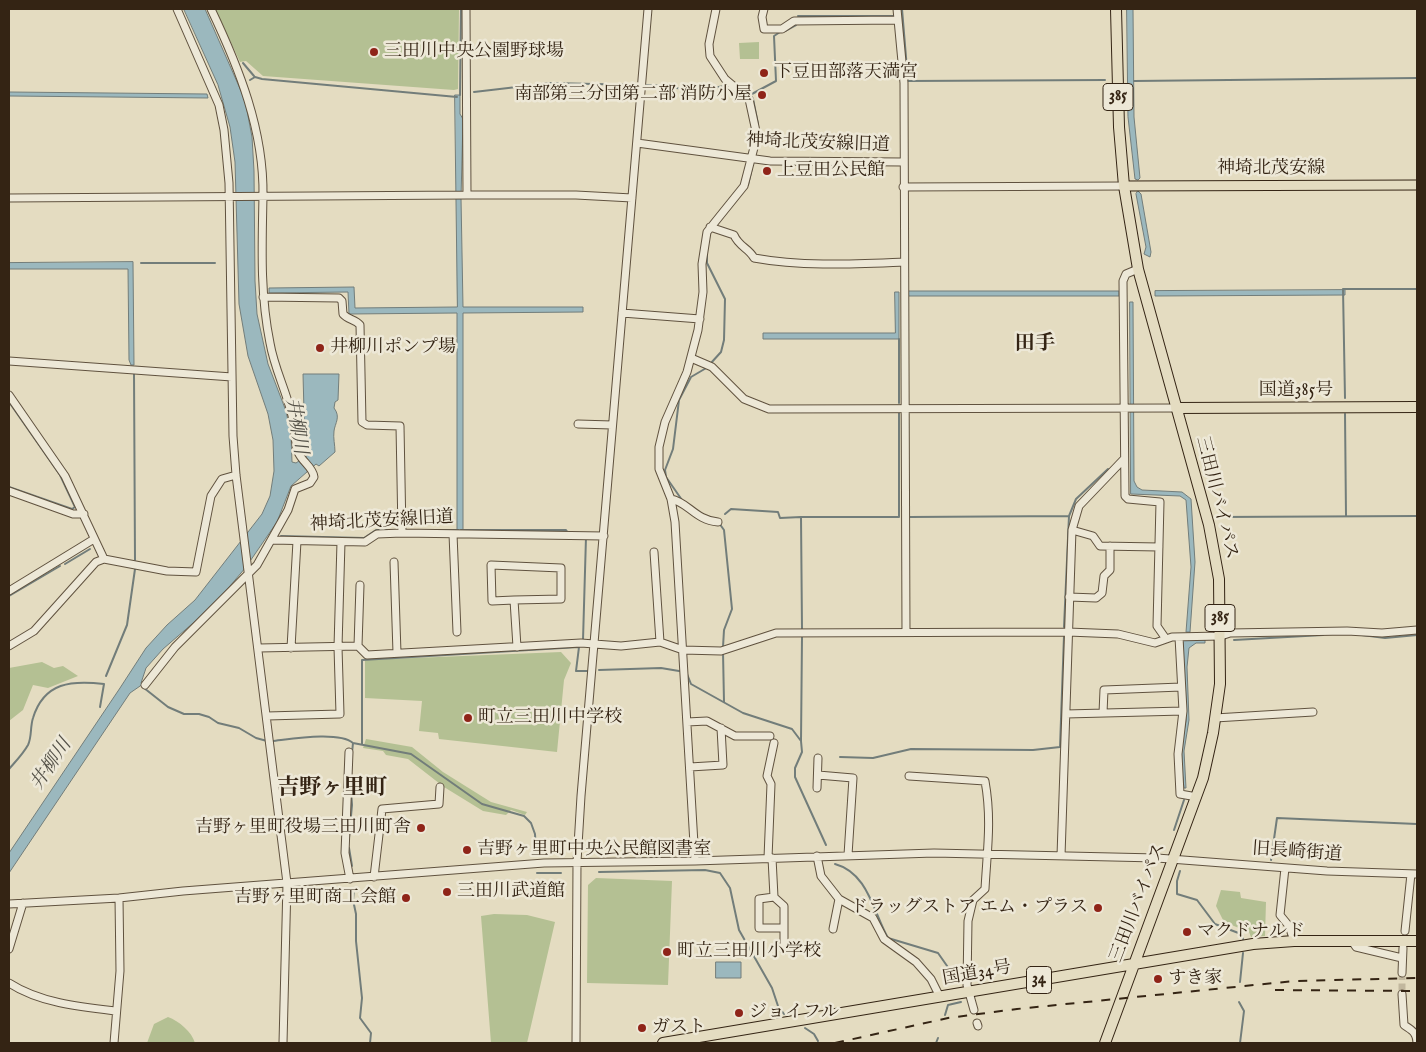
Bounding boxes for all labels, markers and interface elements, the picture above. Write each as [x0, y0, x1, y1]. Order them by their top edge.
place label: 三田川中央公園野球場 [384, 41, 564, 63]
marker: 三田川中央公園野球場 [368, 46, 380, 58]
place label: 下豆田部落天満宮 [774, 62, 918, 84]
marker: 下豆田部落天満宮 [758, 67, 770, 79]
place label: 南部第三分団第二部 消防小屋 [514, 84, 752, 106]
road number: 385 [1103, 84, 1133, 110]
marker: 南部第三分団第二部 消防小屋 [756, 89, 768, 101]
street label: 神埼北茂安線旧道 [746, 131, 890, 157]
street label: 神埼北茂安線 [1217, 158, 1325, 180]
place label: 上豆田公民館 [777, 160, 885, 182]
marker: 上豆田公民館 [761, 165, 773, 177]
district label: 田手 [1015, 333, 1055, 357]
place label: 井柳川ポンプ場 [330, 337, 456, 359]
marker: 井柳川ポンプ場 [314, 342, 326, 354]
street label: 国道385号 [1259, 380, 1333, 402]
water label: 井柳川 [279, 396, 311, 456]
street label: 三田川バイパス [1190, 434, 1242, 562]
street label: 神埼北茂安線旧道 [310, 507, 454, 537]
road number: 385 [1205, 604, 1235, 632]
place label: 町立三田川中学校 [478, 707, 622, 729]
marker: 町立三田川中学校 [462, 712, 474, 724]
water label: 井柳川 [27, 735, 77, 795]
district label: 吉野ヶ里町 [277, 776, 387, 802]
place label: 吉野ヶ里町役場三田川町舎 [195, 817, 411, 839]
marker: 吉野ヶ里町役場三田川町舎 [415, 822, 427, 834]
place label: 吉野ヶ里町中央公民館図書室 [477, 839, 711, 861]
street label: 旧長崎街道 [1251, 839, 1343, 867]
street label: 三田川バイパス [1106, 840, 1172, 966]
marker: 吉野ヶ里町中央公民館図書室 [461, 844, 473, 856]
place label: 三田川武道館 [457, 881, 565, 903]
marker: 三田川武道館 [441, 886, 453, 898]
place label: 吉野ヶ里町商工会館 [234, 887, 396, 909]
marker: 吉野ヶ里町商工会館 [400, 892, 412, 904]
place label: ドラッグストア エム・プラス [850, 897, 1088, 919]
marker: ドラッグストア エム・プラス [1092, 902, 1104, 914]
place label: マクドナルド [1197, 921, 1305, 943]
marker: マクドナルド [1181, 926, 1193, 938]
place label: 町立三田川小学校 [677, 941, 821, 963]
marker: 町立三田川小学校 [661, 946, 673, 958]
street label: 国道34号 [941, 957, 1013, 991]
road number: 34 [1026, 966, 1052, 994]
place label: すき家 [1168, 968, 1222, 990]
marker: すき家 [1152, 973, 1164, 985]
place label: ジョイフル [749, 1002, 839, 1024]
marker: ジョイフル [733, 1007, 745, 1019]
place label: ガスト [652, 1017, 706, 1039]
marker: ガスト [636, 1022, 648, 1034]

